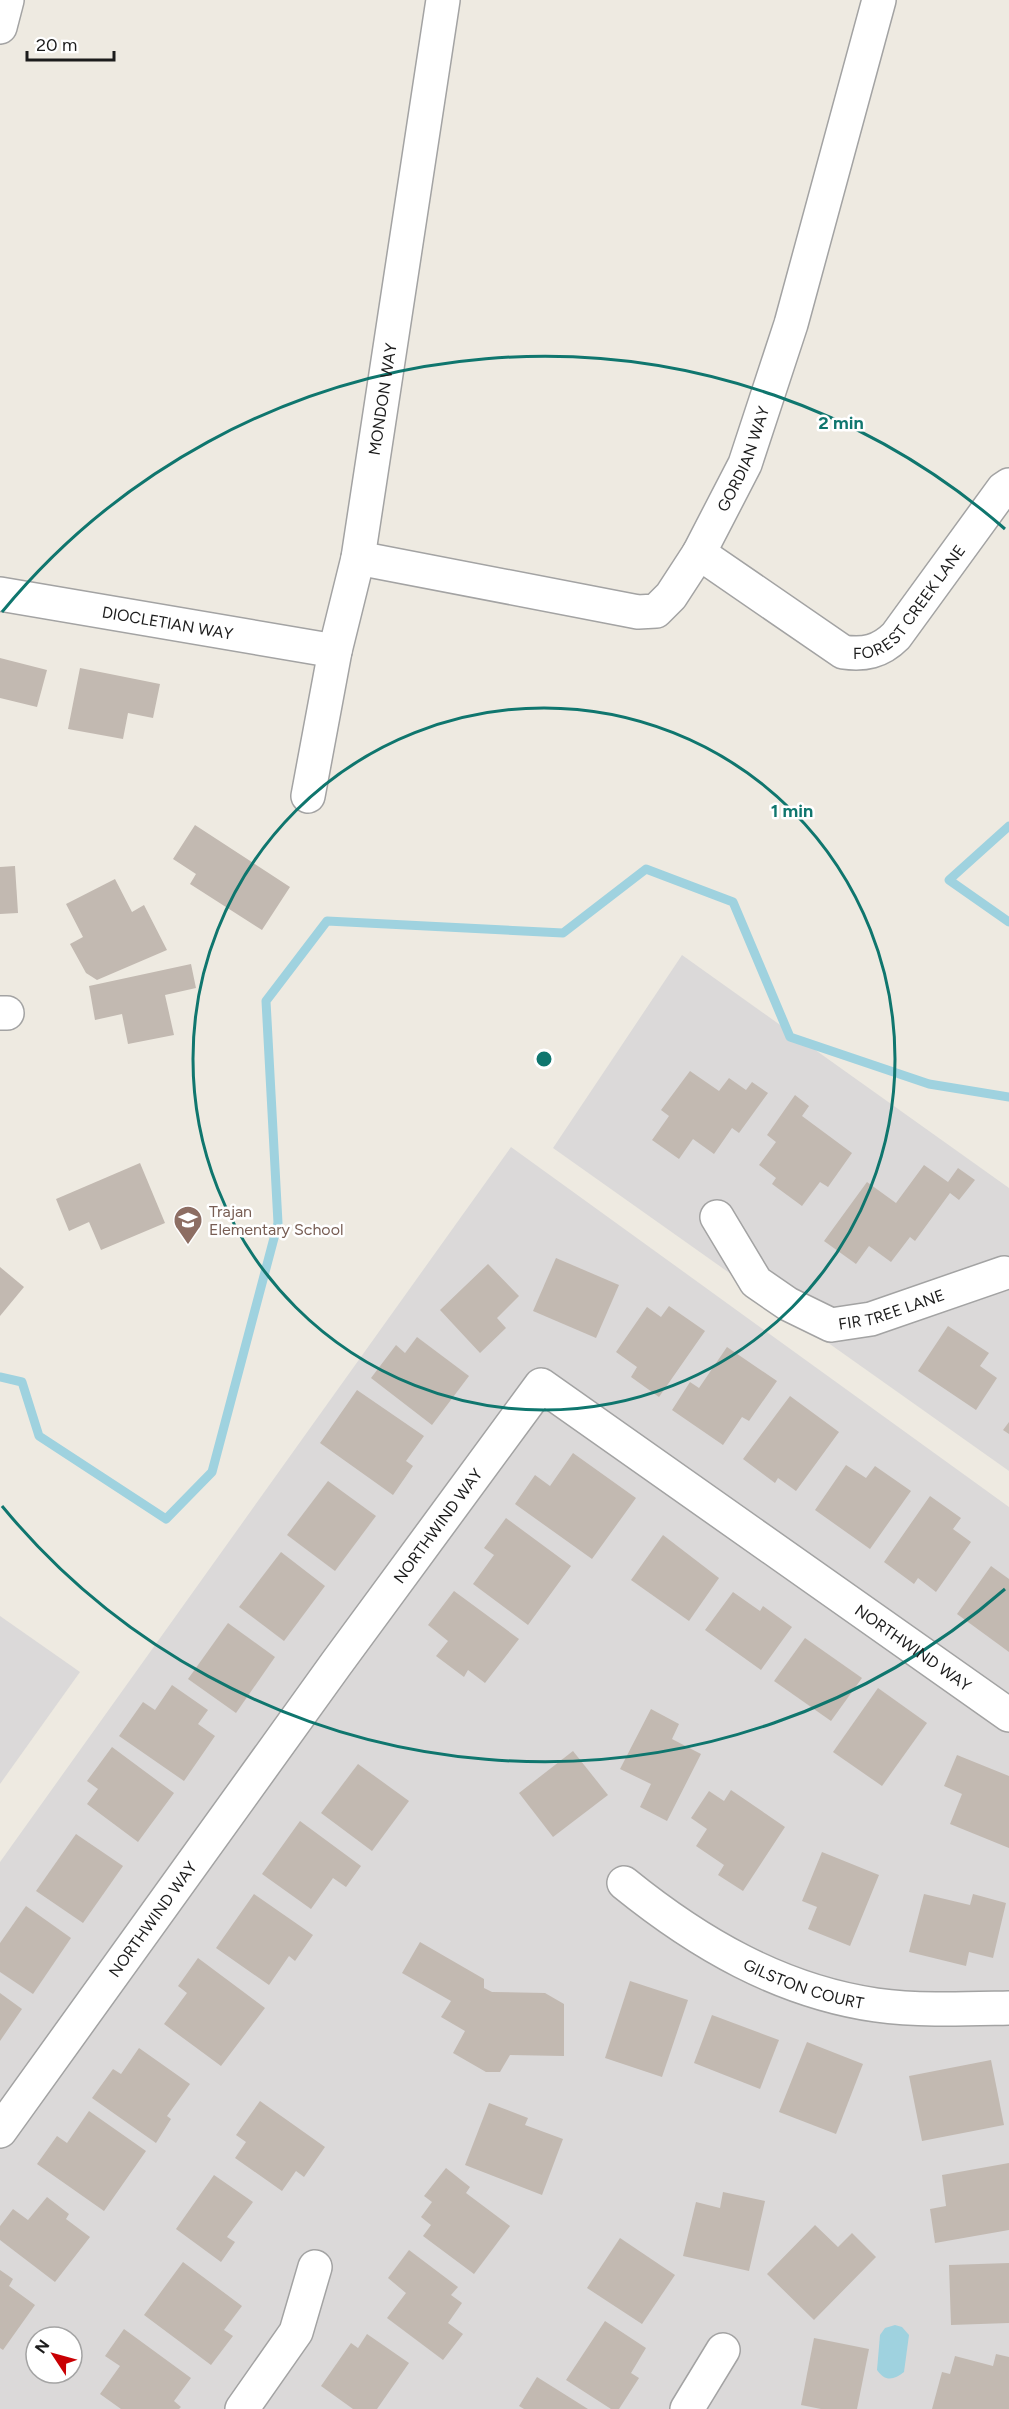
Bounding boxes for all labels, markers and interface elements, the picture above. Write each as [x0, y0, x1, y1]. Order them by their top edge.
scale bar [27, 24, 114, 62]
text: 20 m [36, 34, 77, 56]
street label: MONDON WAY [364, 341, 400, 457]
street label: GORDIAN WAY [713, 403, 773, 515]
text: 2 min [818, 412, 864, 434]
street label: FOREST CREEK LANE [853, 541, 969, 663]
street label: DIOCLETIAN WAY [101, 602, 235, 643]
text: 1 min [771, 800, 813, 822]
centre of rings [534, 1049, 554, 1069]
place label: Trajan Elementary School [209, 1202, 343, 1239]
school or university icon: Trajan Elementary School [172, 1204, 204, 1246]
street label: FIR TREE LANE [837, 1285, 947, 1333]
street label: NORTHWIND WAY [389, 1464, 486, 1587]
street label: NORTHWIND WAY [851, 1600, 975, 1695]
street label: NORTHWIND WAY [104, 1857, 201, 1981]
street label: GILSTON COURT [741, 1954, 866, 2012]
north arrow [24, 2325, 84, 2385]
text: N [31, 2336, 54, 2357]

